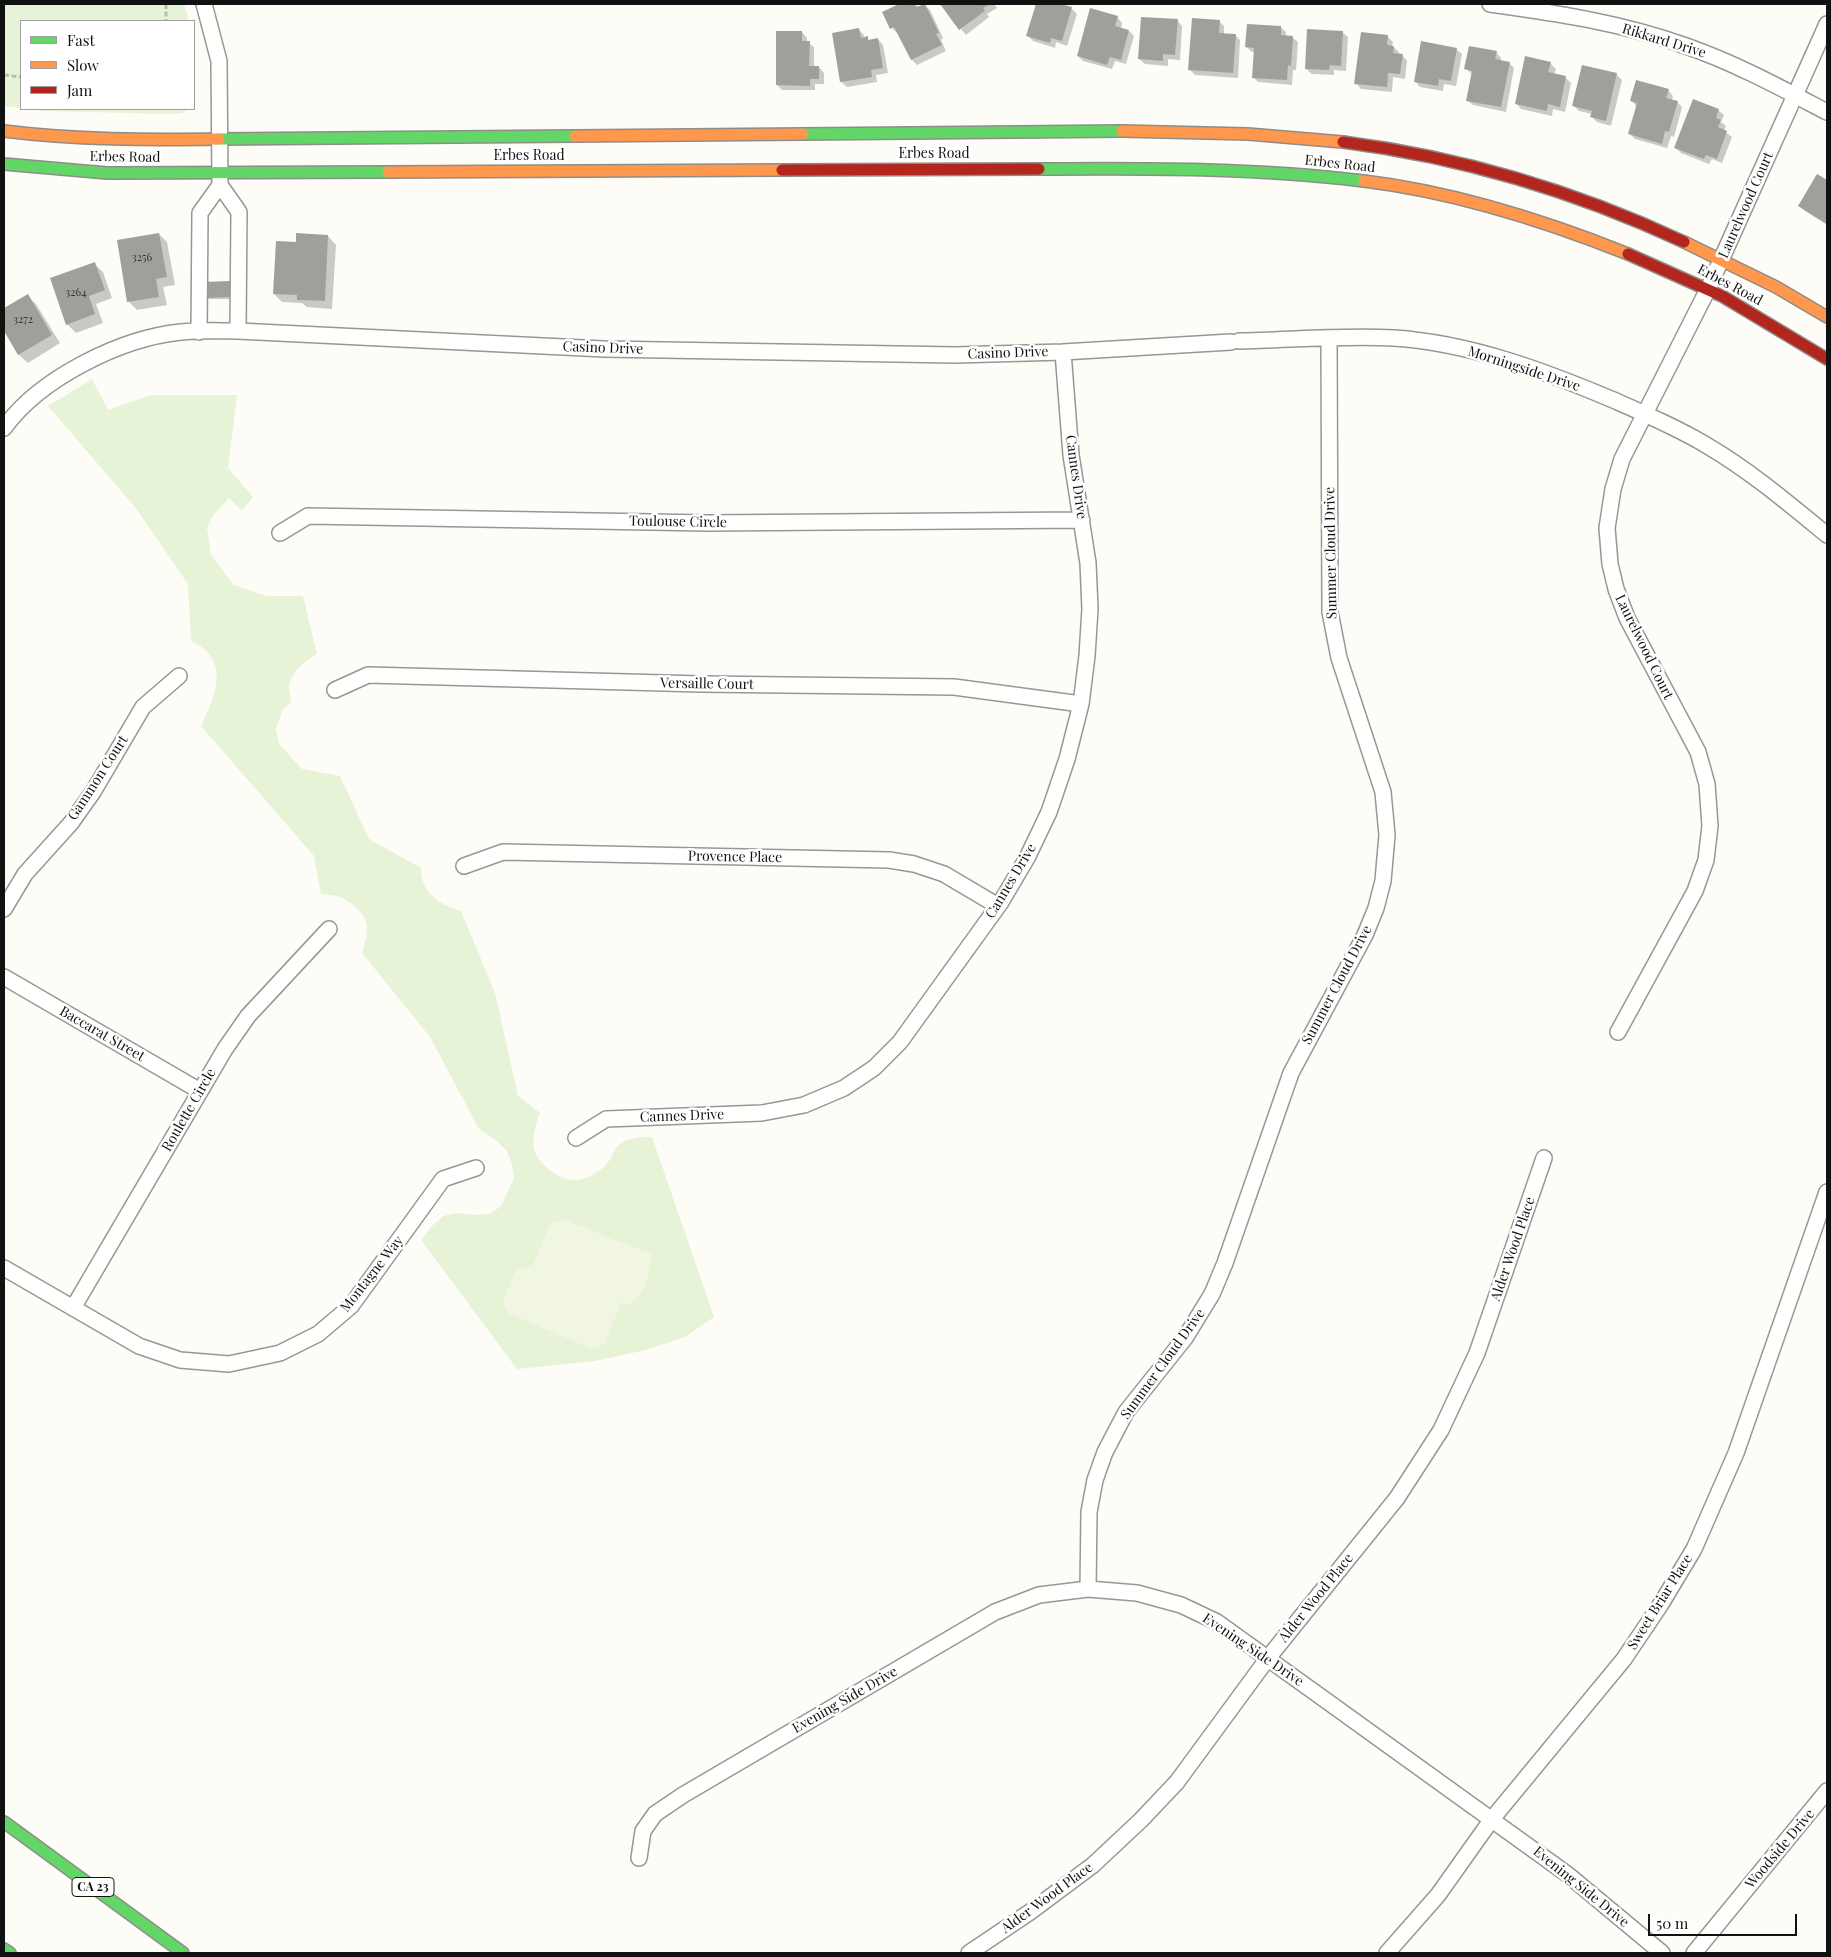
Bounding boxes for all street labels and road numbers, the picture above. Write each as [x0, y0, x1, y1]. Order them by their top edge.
street label: Rikkard Drive [1620, 20, 1708, 62]
street label: Erbes Road [898, 146, 970, 162]
street label: Erbes Road [89, 148, 161, 166]
street label: Erbes Road [493, 148, 565, 164]
street label: Laurelwood Court [1715, 149, 1777, 261]
street label: Erbes Road [1304, 152, 1376, 176]
street label: Erbes Road [1695, 261, 1765, 309]
street label: Casino Drive [562, 338, 644, 358]
street label: Casino Drive [967, 343, 1049, 363]
street label: Morningside Drive [1466, 343, 1582, 395]
street label: Cannes Drive [1062, 434, 1090, 520]
street label: Summer Cloud Drive [1321, 487, 1341, 619]
street label: Toulouse Circle [629, 513, 727, 531]
street label: Laurelwood Court [1611, 592, 1677, 702]
street label: Versaille Court [660, 675, 754, 693]
street label: Gammon Court [64, 732, 132, 824]
street label: Cannes Drive [982, 840, 1040, 922]
street label: Provence Place [688, 848, 782, 866]
street label: Summer Cloud Drive [1298, 923, 1376, 1047]
street label: Baccarat Street [56, 1003, 148, 1065]
street label: Roulette Circle [158, 1065, 220, 1155]
street label: Cannes Drive [640, 1106, 724, 1126]
street label: Alder Wood Place [1487, 1195, 1539, 1303]
street label: Montagne Way [337, 1233, 407, 1315]
street label: Summer Cloud Drive [1117, 1305, 1209, 1423]
street label: Alder Wood Place [1275, 1550, 1357, 1646]
street label: Sweet Briar Place [1624, 1551, 1696, 1653]
street label: Evening Side Drive [1199, 1610, 1307, 1690]
street label: Evening Side Drive [789, 1663, 901, 1737]
street label: Woodside Drive [1742, 1806, 1818, 1892]
street label: Evening Side Drive [1530, 1843, 1632, 1931]
street label: Alder Wood Place [998, 1859, 1096, 1937]
road number: CA 23 [72, 1878, 114, 1896]

